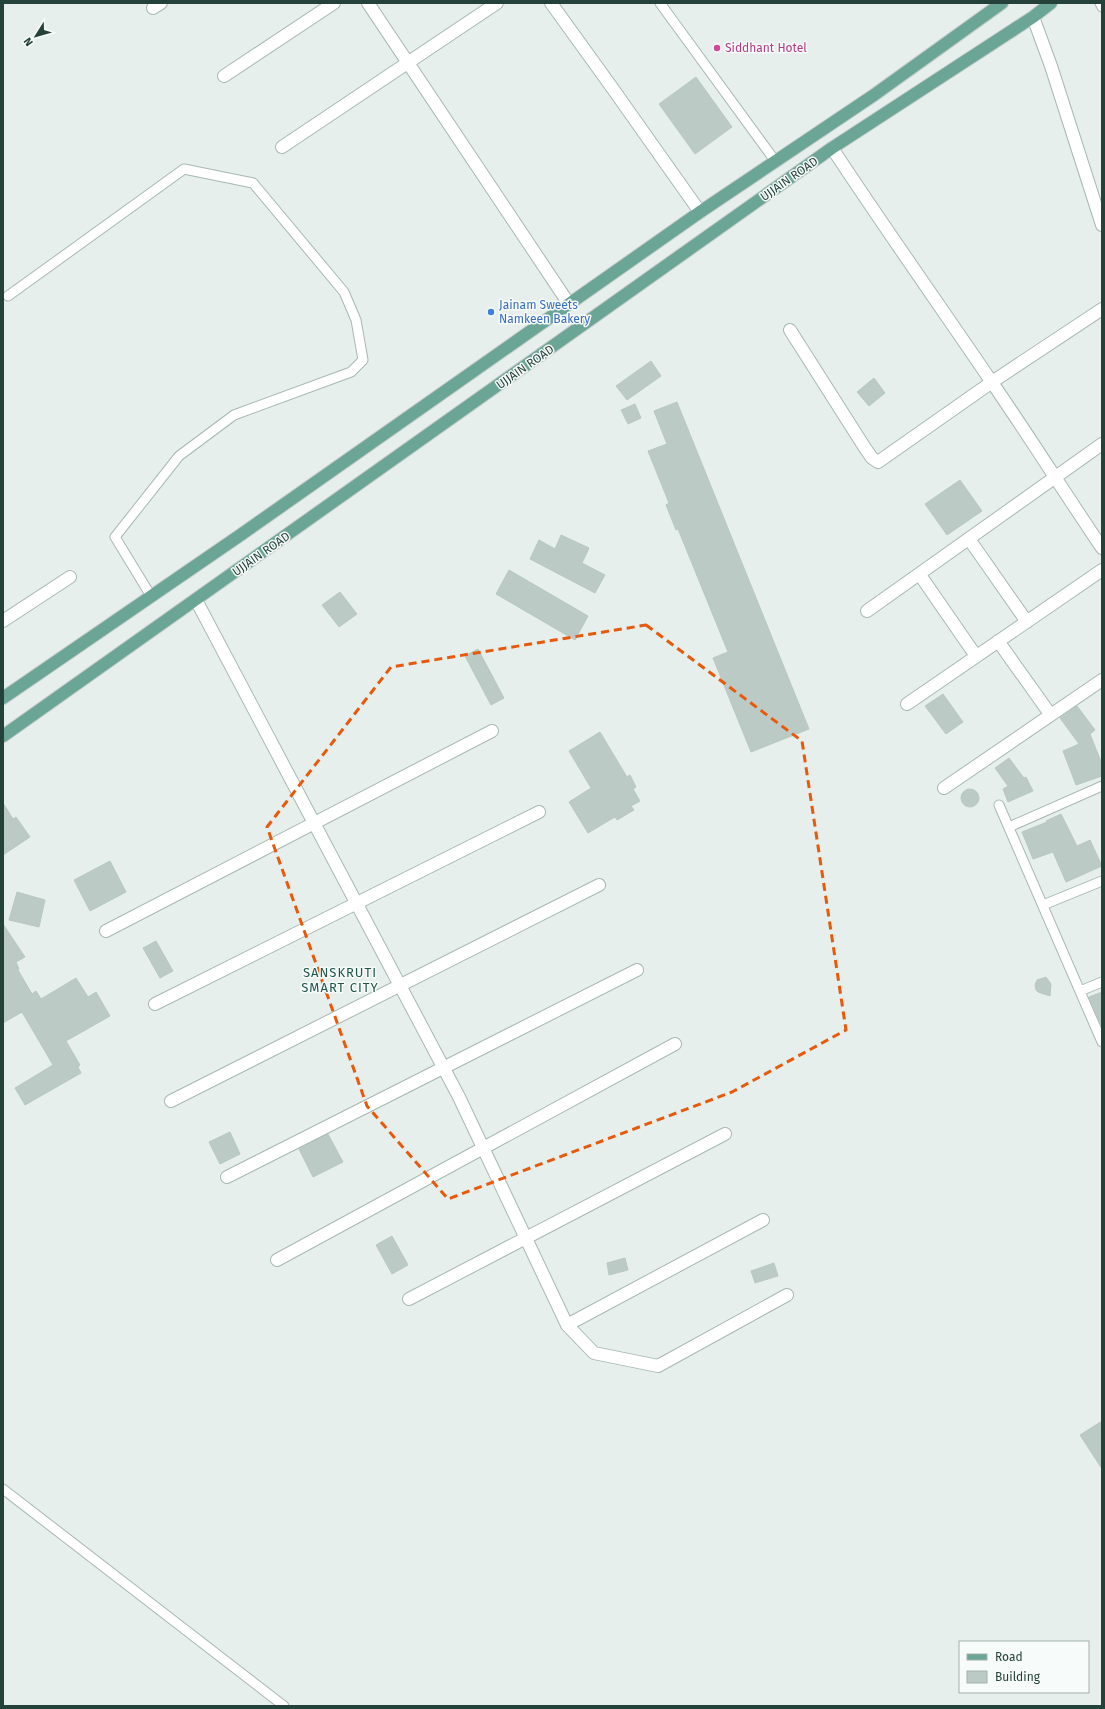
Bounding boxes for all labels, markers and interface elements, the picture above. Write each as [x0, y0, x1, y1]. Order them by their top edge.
north arrow [16, 16, 56, 56]
text: N [21, 35, 36, 49]
place label: Siddhant Hotel [725, 41, 807, 55]
marker: Siddhant Hotel [712, 43, 722, 53]
street label: UJJAIN ROAD [758, 154, 821, 204]
place label: Jainam Sweets Namkeen Bakery [499, 298, 590, 326]
marker: Jainam Sweets Namkeen Bakery [486, 307, 496, 317]
street label: UJJAIN ROAD [494, 342, 557, 392]
street label: UJJAIN ROAD [230, 529, 293, 579]
district label: SANSKRUTI SMART CITY [301, 965, 379, 995]
legend [959, 1641, 1089, 1693]
text: Road [995, 1650, 1023, 1664]
text: Building [995, 1670, 1041, 1684]

